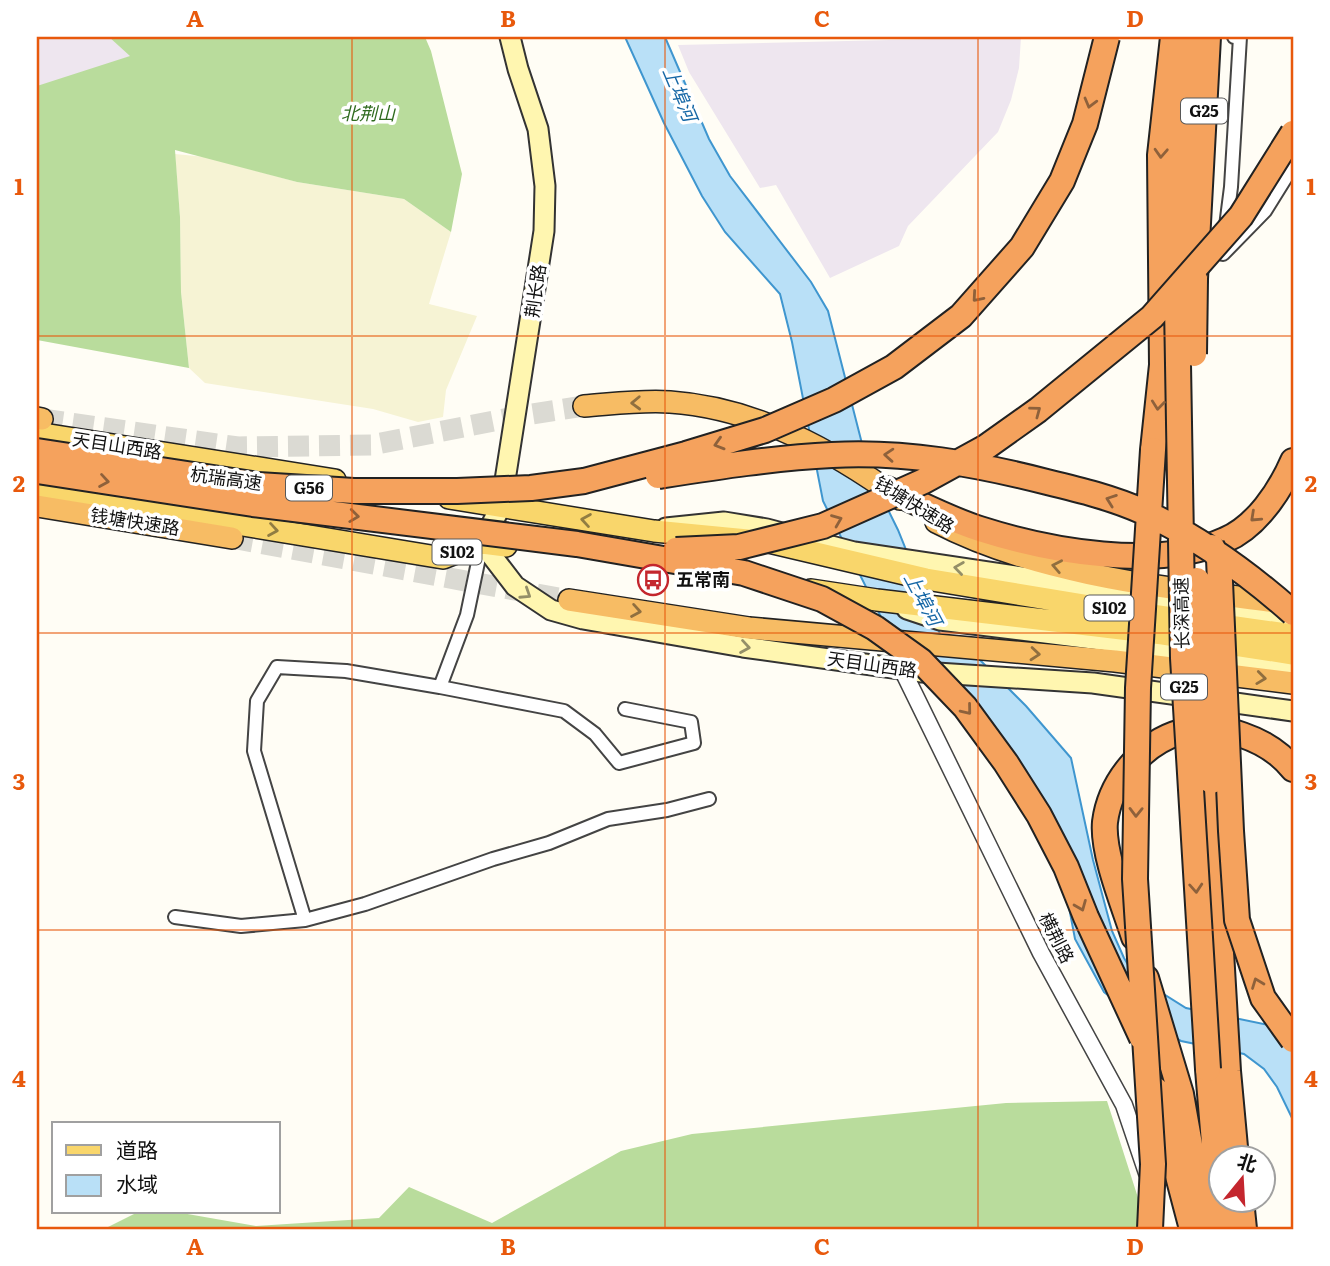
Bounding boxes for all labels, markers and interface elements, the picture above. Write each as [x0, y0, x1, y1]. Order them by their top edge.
text: A [186, 0, 204, 34]
text: B [500, 0, 516, 34]
text: C [814, 0, 830, 34]
text: D [1126, 0, 1144, 34]
water label: 上埠河 [657, 62, 707, 129]
one-way arrow [1084, 97, 1098, 109]
park label: 北荆山 [341, 99, 396, 126]
road number: G25 [1181, 99, 1227, 124]
one-way arrow [1153, 148, 1168, 159]
text: 1 [14, 168, 24, 202]
text: 1 [1306, 168, 1316, 202]
street label: 荆长路 [517, 262, 552, 319]
one-way arrow [973, 289, 985, 302]
one-way arrow [631, 396, 642, 411]
one-way arrow [1150, 399, 1165, 411]
one-way arrow [1028, 407, 1041, 419]
street label: 天目山西路 [71, 424, 164, 465]
one-way arrow [713, 436, 725, 450]
one-way arrow [883, 448, 894, 463]
street label: 杭瑞高速 [189, 459, 264, 496]
text: 2 [13, 465, 25, 499]
text: 2 [1305, 465, 1317, 499]
street label: 钱塘快速路 [869, 468, 960, 539]
one-way arrow [98, 473, 110, 488]
road number: G56 [286, 475, 332, 500]
one-way arrow [1106, 495, 1118, 509]
street label: 钱塘快速路 [89, 500, 182, 541]
one-way arrow [348, 509, 360, 524]
one-way arrow [1250, 509, 1263, 521]
one-way arrow [581, 513, 592, 528]
one-way arrow [831, 515, 843, 529]
one-way arrow [267, 522, 279, 537]
road number: S102 [433, 540, 482, 565]
one-way arrow [1051, 559, 1063, 574]
one-way arrow [953, 561, 965, 576]
bus stop icon: 五常南 [636, 563, 670, 597]
place label: 五常南 [676, 565, 730, 592]
water label: 上埠河 [898, 567, 951, 634]
street label: 长深高速 [1166, 577, 1195, 649]
one-way arrow [519, 585, 532, 598]
road number: S102 [1084, 596, 1134, 621]
one-way arrow [631, 603, 642, 618]
one-way arrow [739, 639, 751, 654]
street label: 天目山西路 [826, 644, 919, 683]
one-way arrow [1029, 647, 1040, 662]
one-way arrow [1255, 671, 1267, 686]
road number: G25 [1161, 674, 1207, 700]
one-way arrow [959, 702, 971, 715]
text: 3 [13, 763, 25, 797]
text: 3 [1305, 763, 1317, 797]
one-way arrow [1128, 807, 1144, 817]
one-way arrow [1188, 882, 1203, 893]
one-way arrow [1073, 899, 1087, 911]
street label: 横荆路 [1033, 907, 1082, 968]
one-way arrow [1252, 978, 1266, 990]
text: 4 [12, 1060, 26, 1094]
text: 4 [1304, 1060, 1318, 1094]
legend [52, 1122, 280, 1214]
text: 道路 [116, 1133, 158, 1164]
north arrow [1208, 1144, 1278, 1214]
text: 北 [1234, 1146, 1261, 1178]
text: 水域 [116, 1167, 158, 1198]
text: A [186, 1228, 204, 1262]
text: B [500, 1228, 516, 1262]
text: C [814, 1228, 830, 1262]
text: D [1126, 1228, 1144, 1262]

